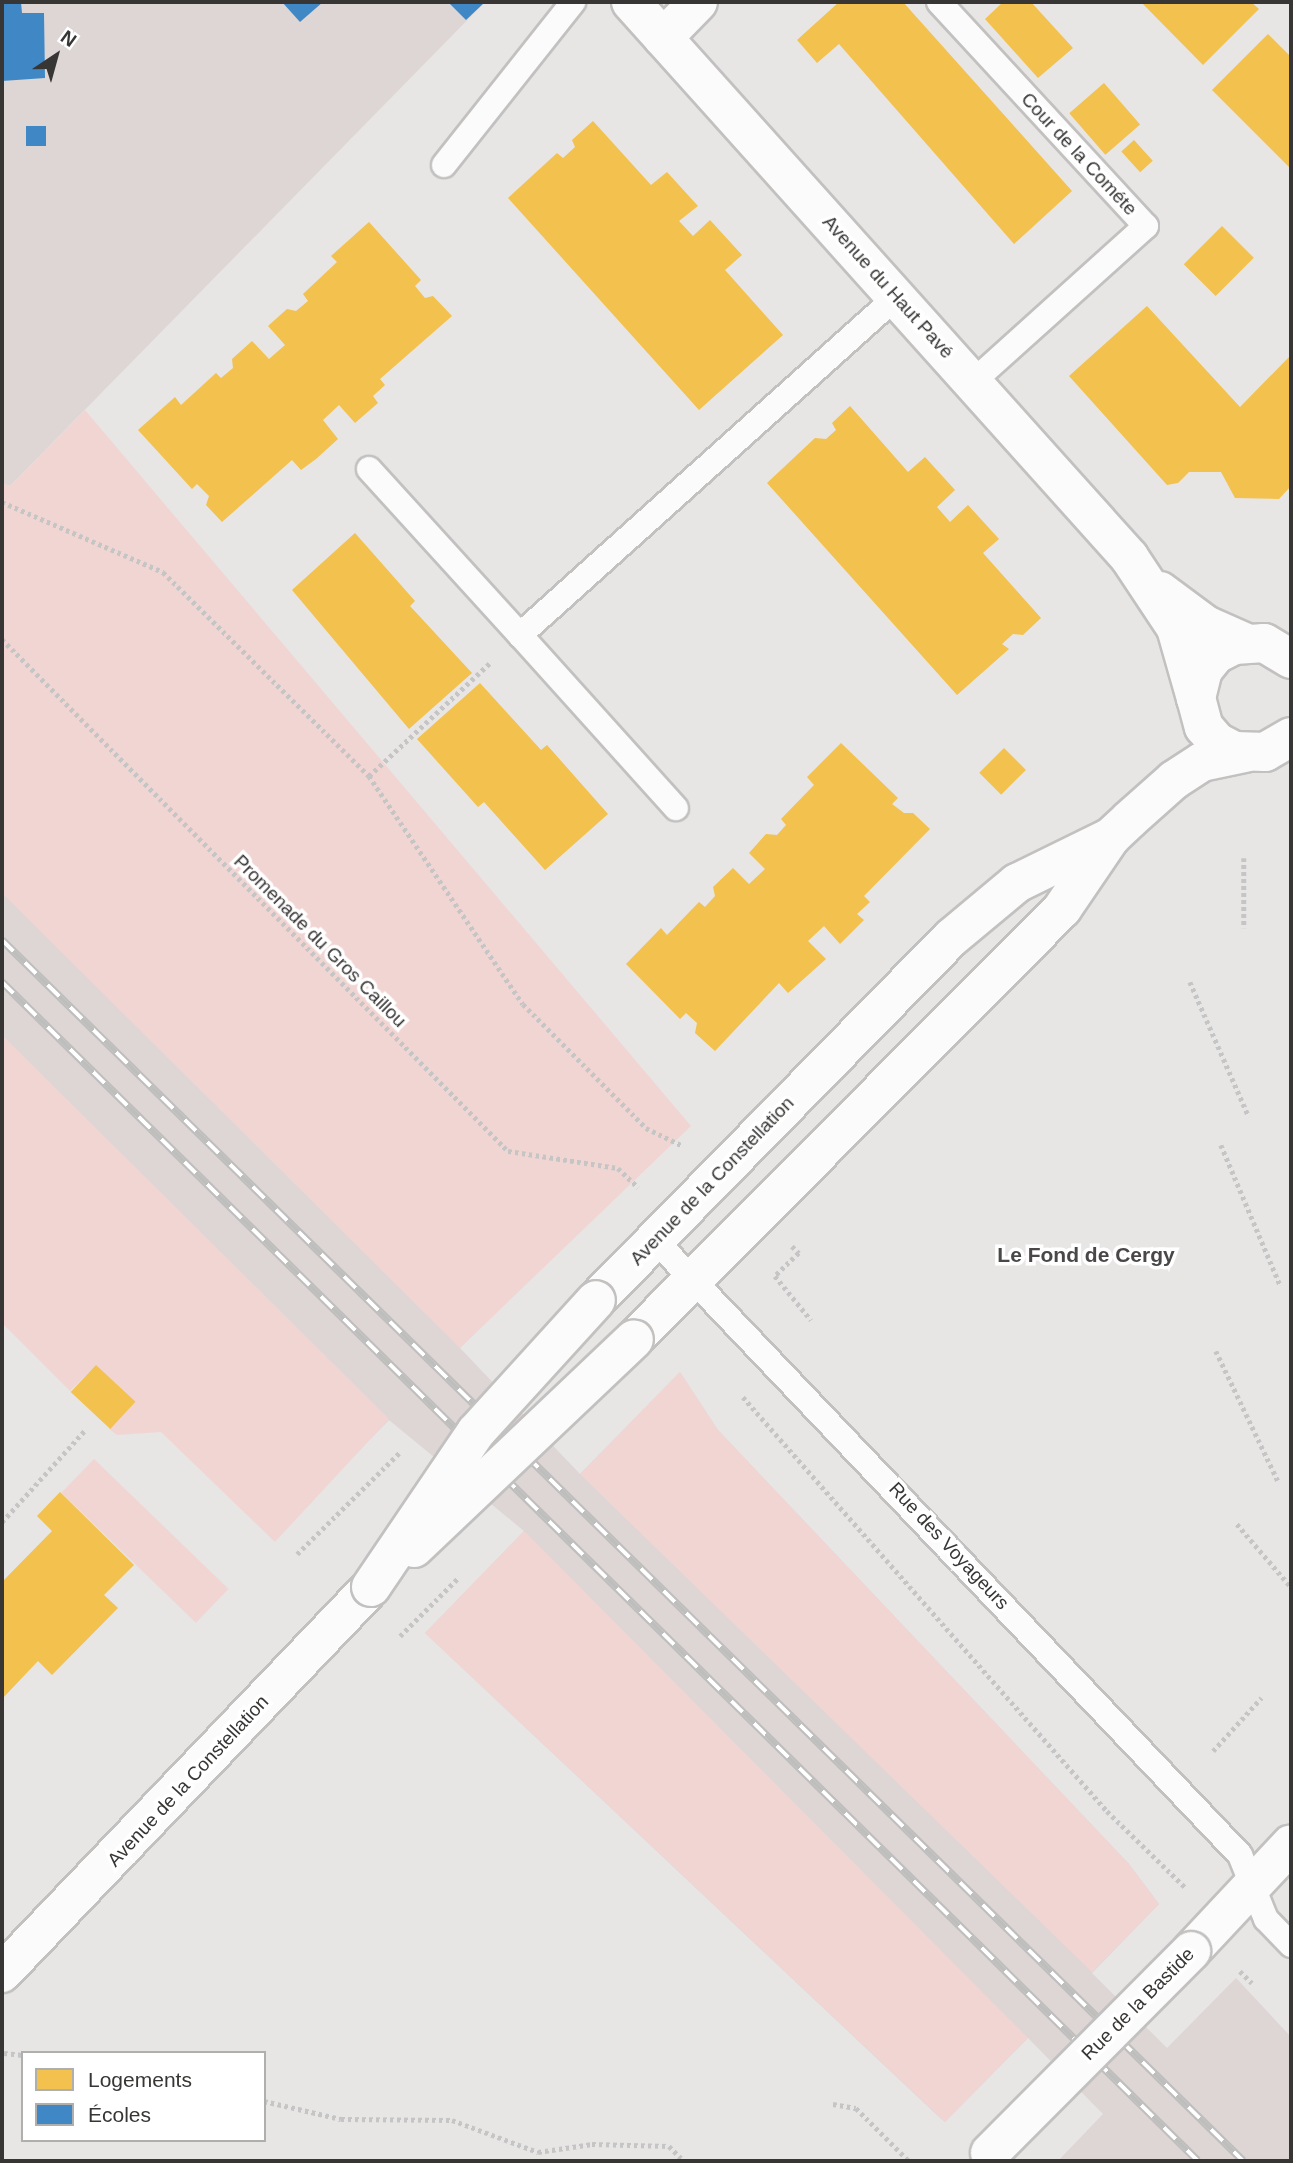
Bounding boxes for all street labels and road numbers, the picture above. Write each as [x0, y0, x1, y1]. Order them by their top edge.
street label: Cour de la Cométe [1016, 88, 1142, 220]
street label: Avenue du Haut Pavé [818, 211, 958, 363]
street label: Promenade du Gros Caillou [229, 850, 411, 1032]
street label: Avenue de la Constellation [625, 1092, 799, 1270]
street label: Rue des Voyageurs [884, 1478, 1014, 1614]
street label: Avenue de la Constellation [103, 1691, 273, 1871]
street label: Rue de la Bastide [1077, 1943, 1199, 2065]

